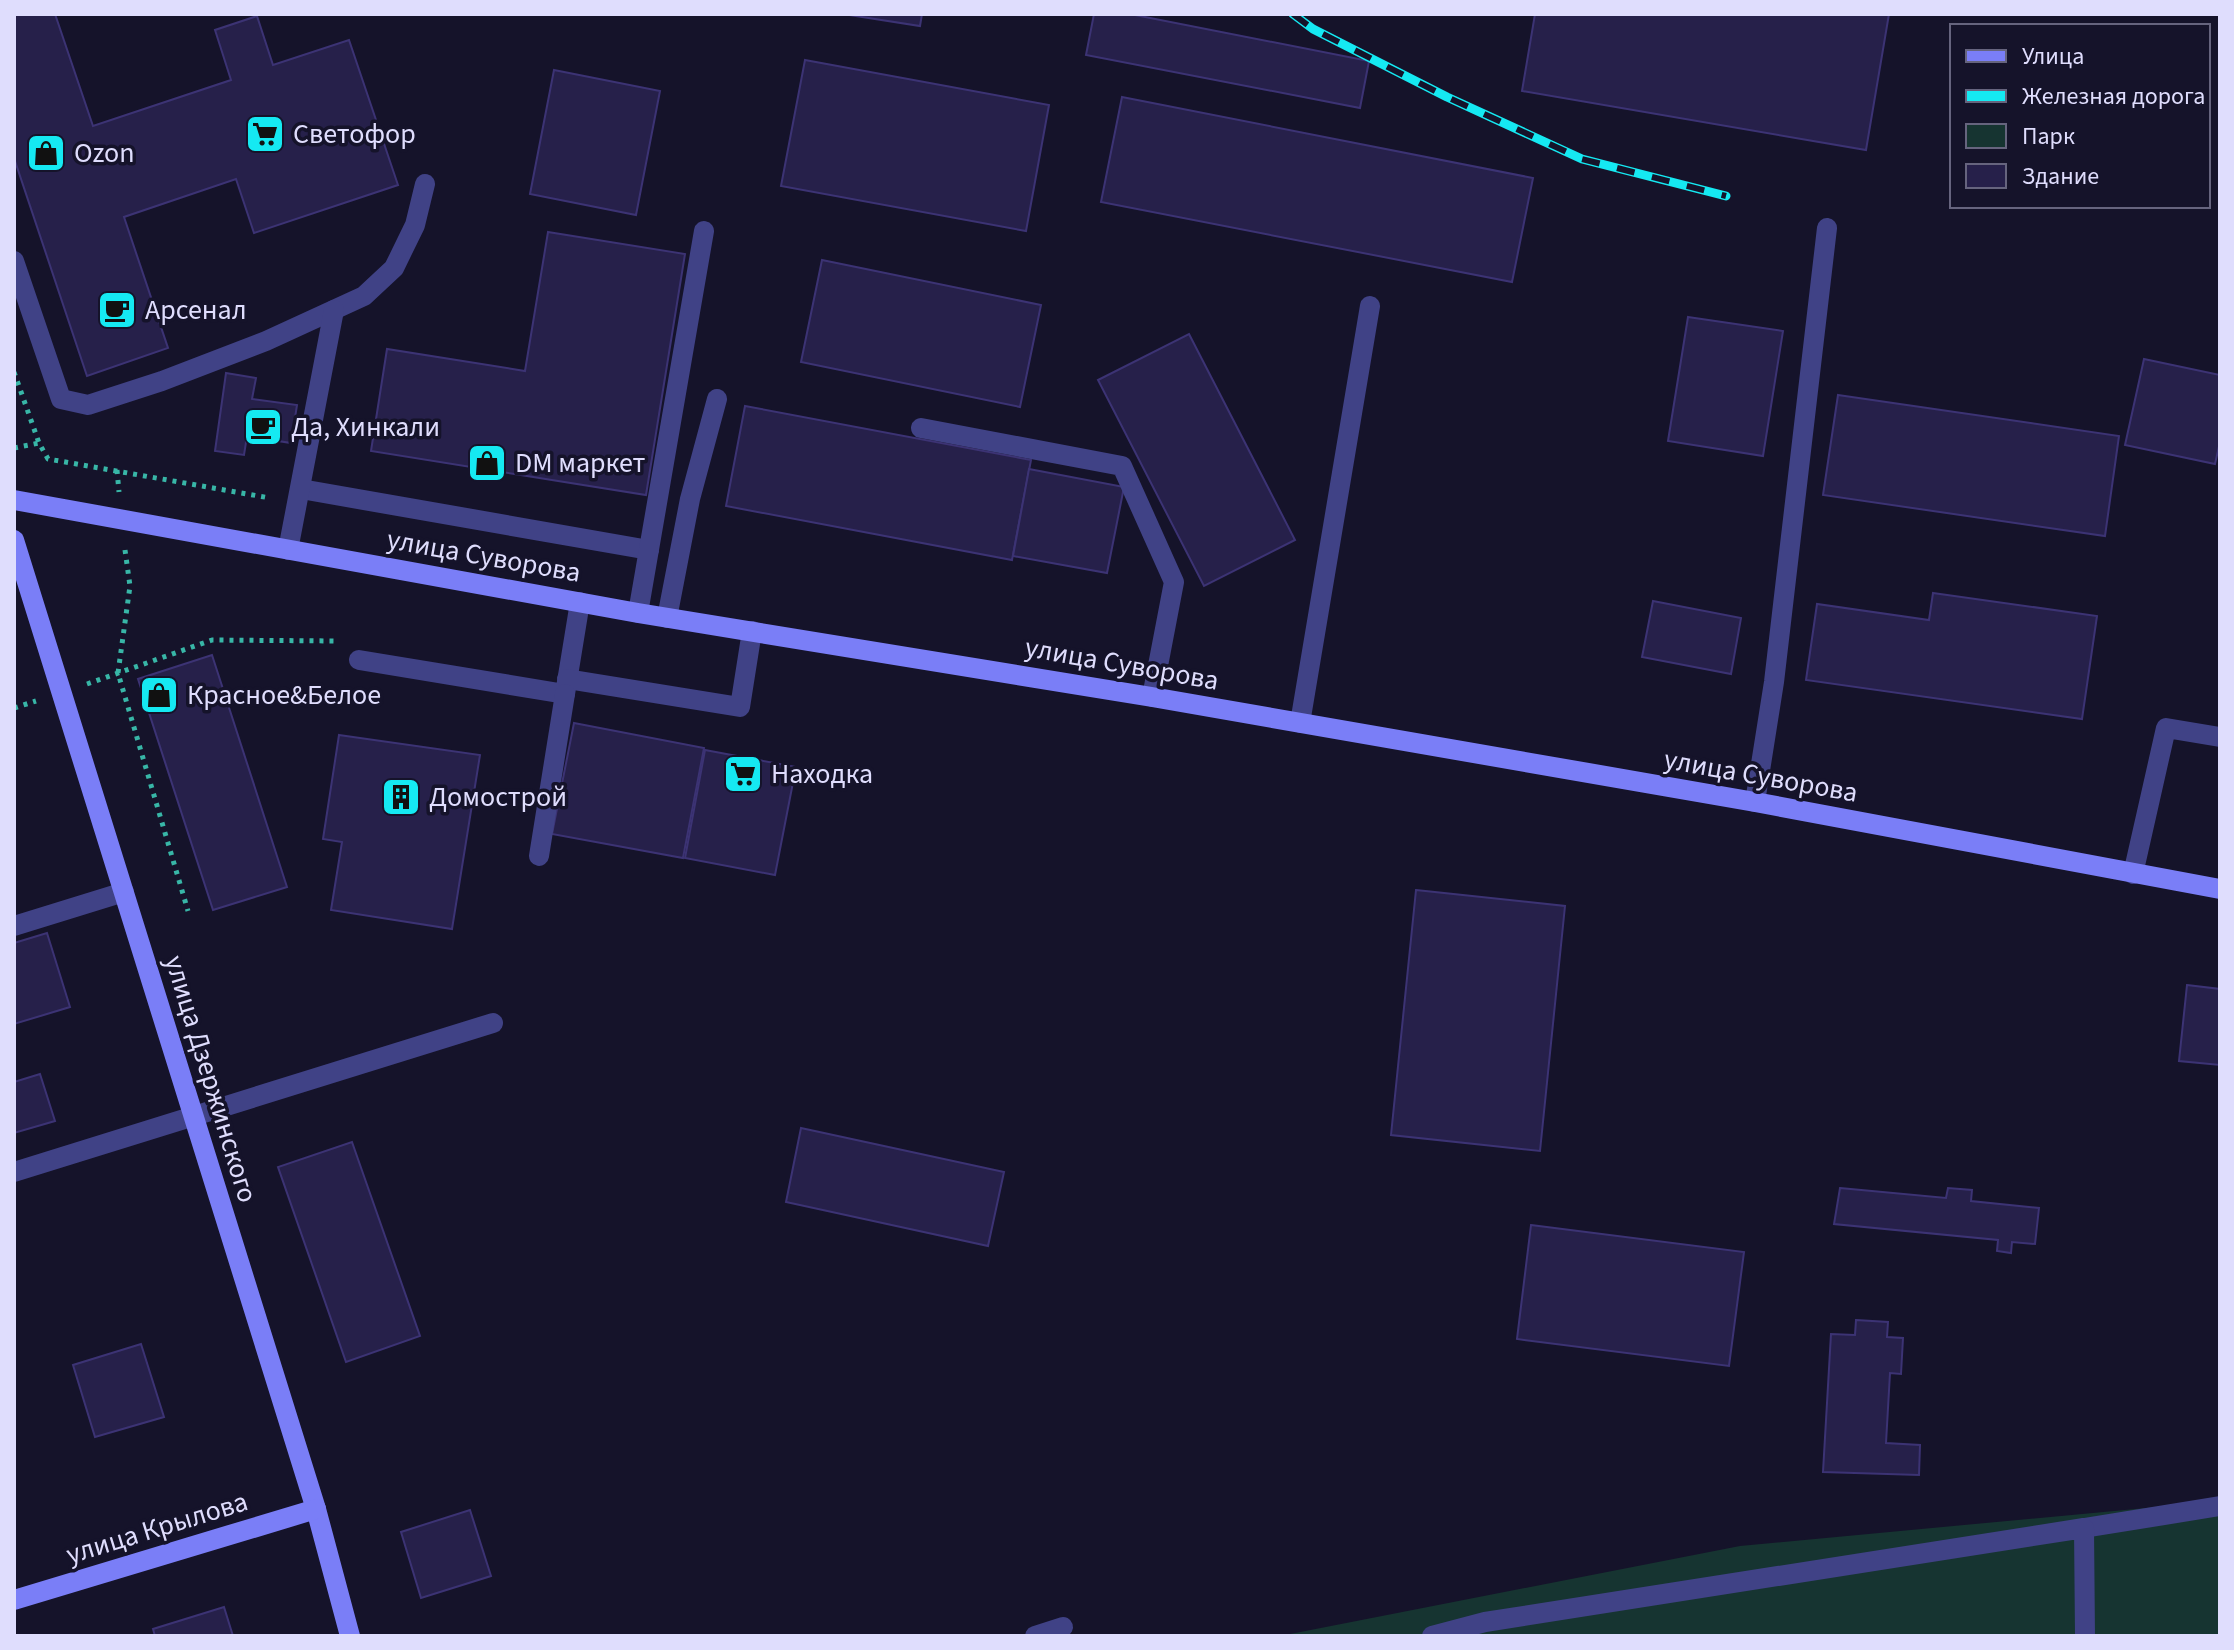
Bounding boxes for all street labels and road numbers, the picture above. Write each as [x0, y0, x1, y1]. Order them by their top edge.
street label: улица Суворова [384, 519, 584, 593]
street label: улица Суворова [1022, 627, 1222, 701]
street label: улица Суворова [1661, 739, 1861, 813]
street label: улица Дзержинского [154, 950, 268, 1208]
street label: улица Крылова [61, 1481, 253, 1575]

